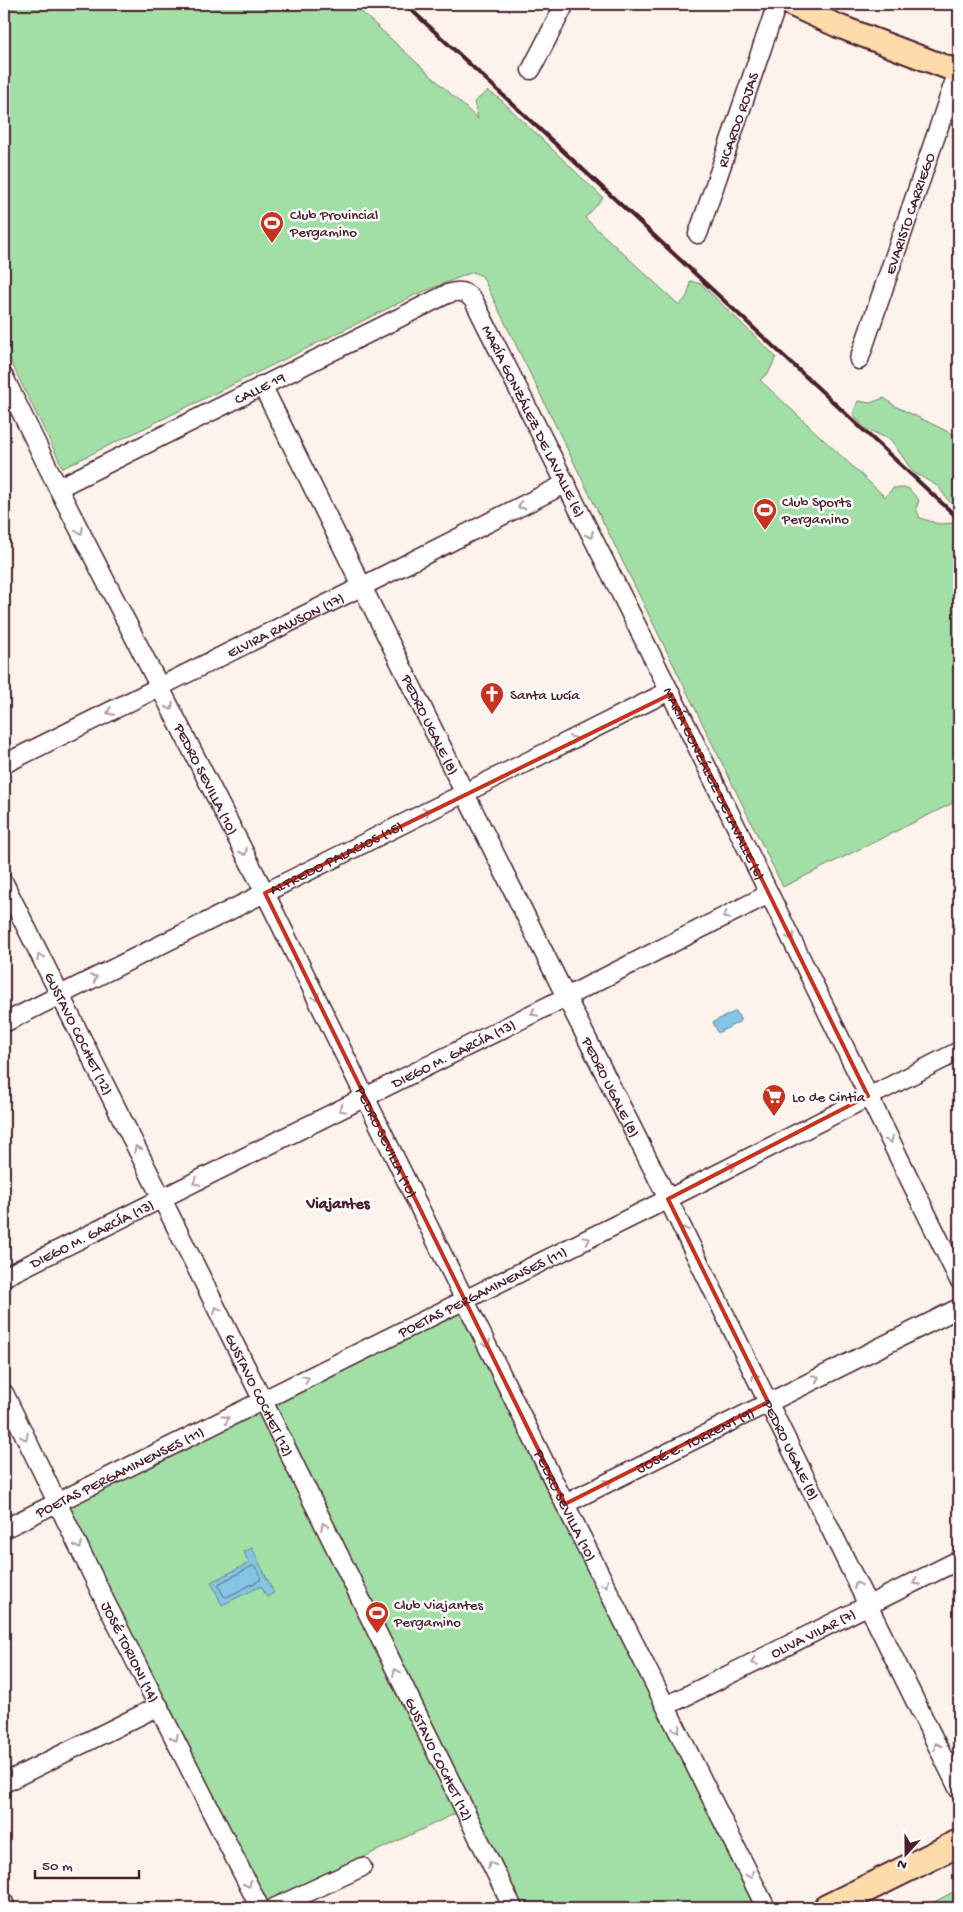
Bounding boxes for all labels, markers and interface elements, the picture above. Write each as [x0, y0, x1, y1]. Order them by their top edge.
street label: RICARDO ROJAS [715, 70, 764, 170]
street label: EVARISTO CARRIEGO [882, 151, 940, 277]
place label: Club Provincial Pergamino [289, 207, 378, 242]
sports icon: Club Provincial Pergamino [259, 210, 285, 244]
street label: MARÍA GONZÁLEZ DE LAVALLE (6) [477, 323, 588, 521]
street label: CALLE 19 [232, 369, 289, 410]
place label: Club Sports Pergamino [781, 494, 852, 529]
sports icon: Club Sports Pergamino [752, 497, 778, 531]
one-way arrow [517, 500, 526, 510]
one-way arrow [74, 526, 84, 535]
one-way arrow [584, 529, 594, 538]
street label: ELVIRA RAWSON (17) [225, 590, 348, 663]
street label: PEDRO UGALE (8) [396, 671, 461, 779]
church icon: Santa Lucía [479, 681, 505, 715]
street label: MARÍA GONZÁLEZ DE LAVALLE (6) [658, 685, 768, 883]
place label: Santa Lucía [510, 687, 580, 705]
one-way arrow [164, 702, 174, 711]
one-way arrow [106, 706, 115, 716]
street label: PEDRO SEVILLA (10) [168, 720, 241, 838]
one-way arrow [568, 735, 577, 745]
one-way arrow [422, 807, 431, 817]
street label: ALFREDO PALACIOS (15) [267, 818, 407, 900]
one-way arrow [238, 846, 248, 855]
one-way arrow [722, 910, 731, 920]
one-way arrow [785, 932, 795, 941]
one-way arrow [37, 953, 47, 962]
street label: GUSTAVO COCHET (12) [39, 970, 116, 1099]
one-way arrow [89, 974, 98, 984]
one-way arrow [310, 992, 320, 1001]
one-way arrow [530, 1007, 539, 1017]
street label: DIEGO M. GARCÍA (13) [388, 1016, 519, 1094]
street label: PEDRO UGALE (8) [576, 1034, 642, 1141]
street label: PEDRO SEVILLA (10) [350, 1082, 420, 1201]
supermarket icon: Lo de Cintia [761, 1083, 787, 1117]
place label: Lo de Cintia [792, 1089, 866, 1107]
one-way arrow [338, 1103, 347, 1113]
one-way arrow [884, 1135, 894, 1144]
one-way arrow [133, 1145, 143, 1154]
one-way arrow [727, 1162, 736, 1172]
one-way arrow [192, 1175, 201, 1186]
district label: Viajantes [305, 1196, 371, 1215]
street label: DIEGO M. GARCÍA (13) [27, 1197, 158, 1274]
one-way arrow [679, 1226, 690, 1235]
one-way arrow [582, 1235, 591, 1246]
street label: POETAS PERGAMINENSES (11) [395, 1244, 570, 1343]
one-way arrow [213, 1306, 223, 1315]
street label: GUSTAVO COCHET (12) [220, 1331, 296, 1460]
one-way arrow [480, 1339, 491, 1348]
one-way arrow [751, 1372, 761, 1381]
one-way arrow [811, 1374, 820, 1384]
one-way arrow [301, 1375, 310, 1385]
street label: PEDRO UGALE (8) [757, 1396, 822, 1504]
street label: JOSÉ E. TORRENT (9) [634, 1404, 758, 1478]
one-way arrow [221, 1414, 230, 1425]
street label: POETAS PERGAMINENSES (11) [32, 1424, 208, 1523]
one-way arrow [19, 1432, 29, 1441]
street label: PEDRO SEVILLA (10) [528, 1446, 599, 1565]
one-way arrow [603, 1479, 612, 1489]
one-way arrow [320, 1522, 330, 1531]
one-way arrow [72, 1541, 83, 1550]
one-way arrow [912, 1576, 921, 1586]
one-way arrow [599, 1579, 609, 1588]
one-way arrow [853, 1581, 863, 1590]
place label: Club Viajantes Pergamino [393, 1597, 484, 1632]
street label: JOSÉ TORIONI (14) [96, 1599, 162, 1706]
sports icon: Club Viajantes Pergamino [364, 1600, 390, 1634]
street label: OLIVA VILAR (7) [768, 1606, 859, 1663]
one-way arrow [750, 1656, 759, 1666]
one-way arrow [392, 1668, 402, 1677]
street label: GUSTAVO COCHET (12) [400, 1695, 476, 1824]
one-way arrow [671, 1724, 681, 1733]
one-way arrow [169, 1733, 179, 1742]
one-way arrow [933, 1742, 944, 1751]
north arrow [880, 1830, 930, 1880]
scale bar [35, 1847, 139, 1879]
text: N [895, 1854, 910, 1873]
text: 50 m [42, 1858, 73, 1876]
one-way arrow [487, 1861, 497, 1870]
one-way arrow [743, 1870, 754, 1879]
one-way arrow [242, 1879, 252, 1888]

